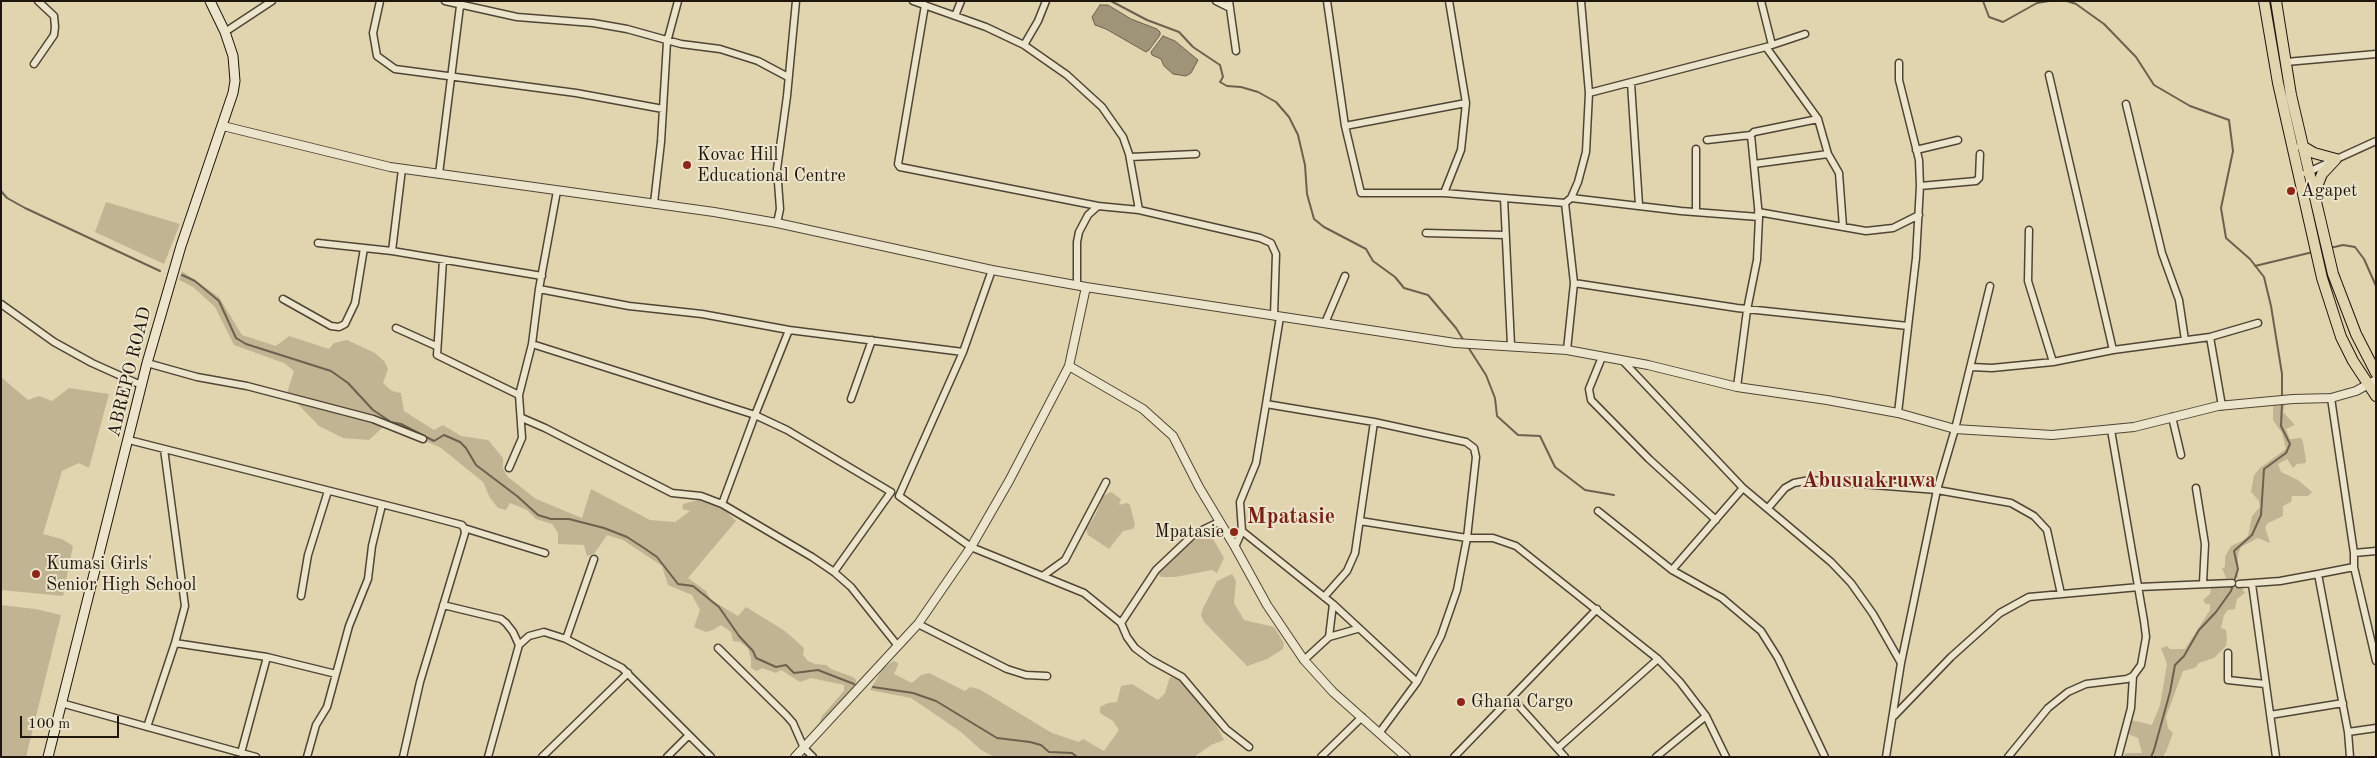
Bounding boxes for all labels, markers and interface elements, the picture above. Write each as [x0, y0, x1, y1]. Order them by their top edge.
place label: Kovac Hill Educational Centre [697, 144, 846, 186]
marker: Kovac Hill Educational Centre [681, 159, 693, 171]
place label: Agapet [2301, 180, 2357, 202]
marker: Agapet [2285, 185, 2297, 197]
street label: ABREPO ROAD [103, 305, 157, 439]
district label: Abusuakruwa [1802, 468, 1936, 494]
district label: Mpatasie [1247, 504, 1335, 530]
place label: Mpatasie [1155, 521, 1224, 543]
marker: Mpatasie [1228, 526, 1240, 538]
place label: Kumasi Girls' Senior High School [46, 553, 196, 596]
marker: Kumasi Girls' Senior High School [30, 568, 42, 580]
place label: Ghana Cargo [1471, 691, 1573, 713]
marker: Ghana Cargo [1455, 696, 1467, 708]
scale bar [22, 706, 121, 738]
text: 100 m [28, 717, 70, 732]

